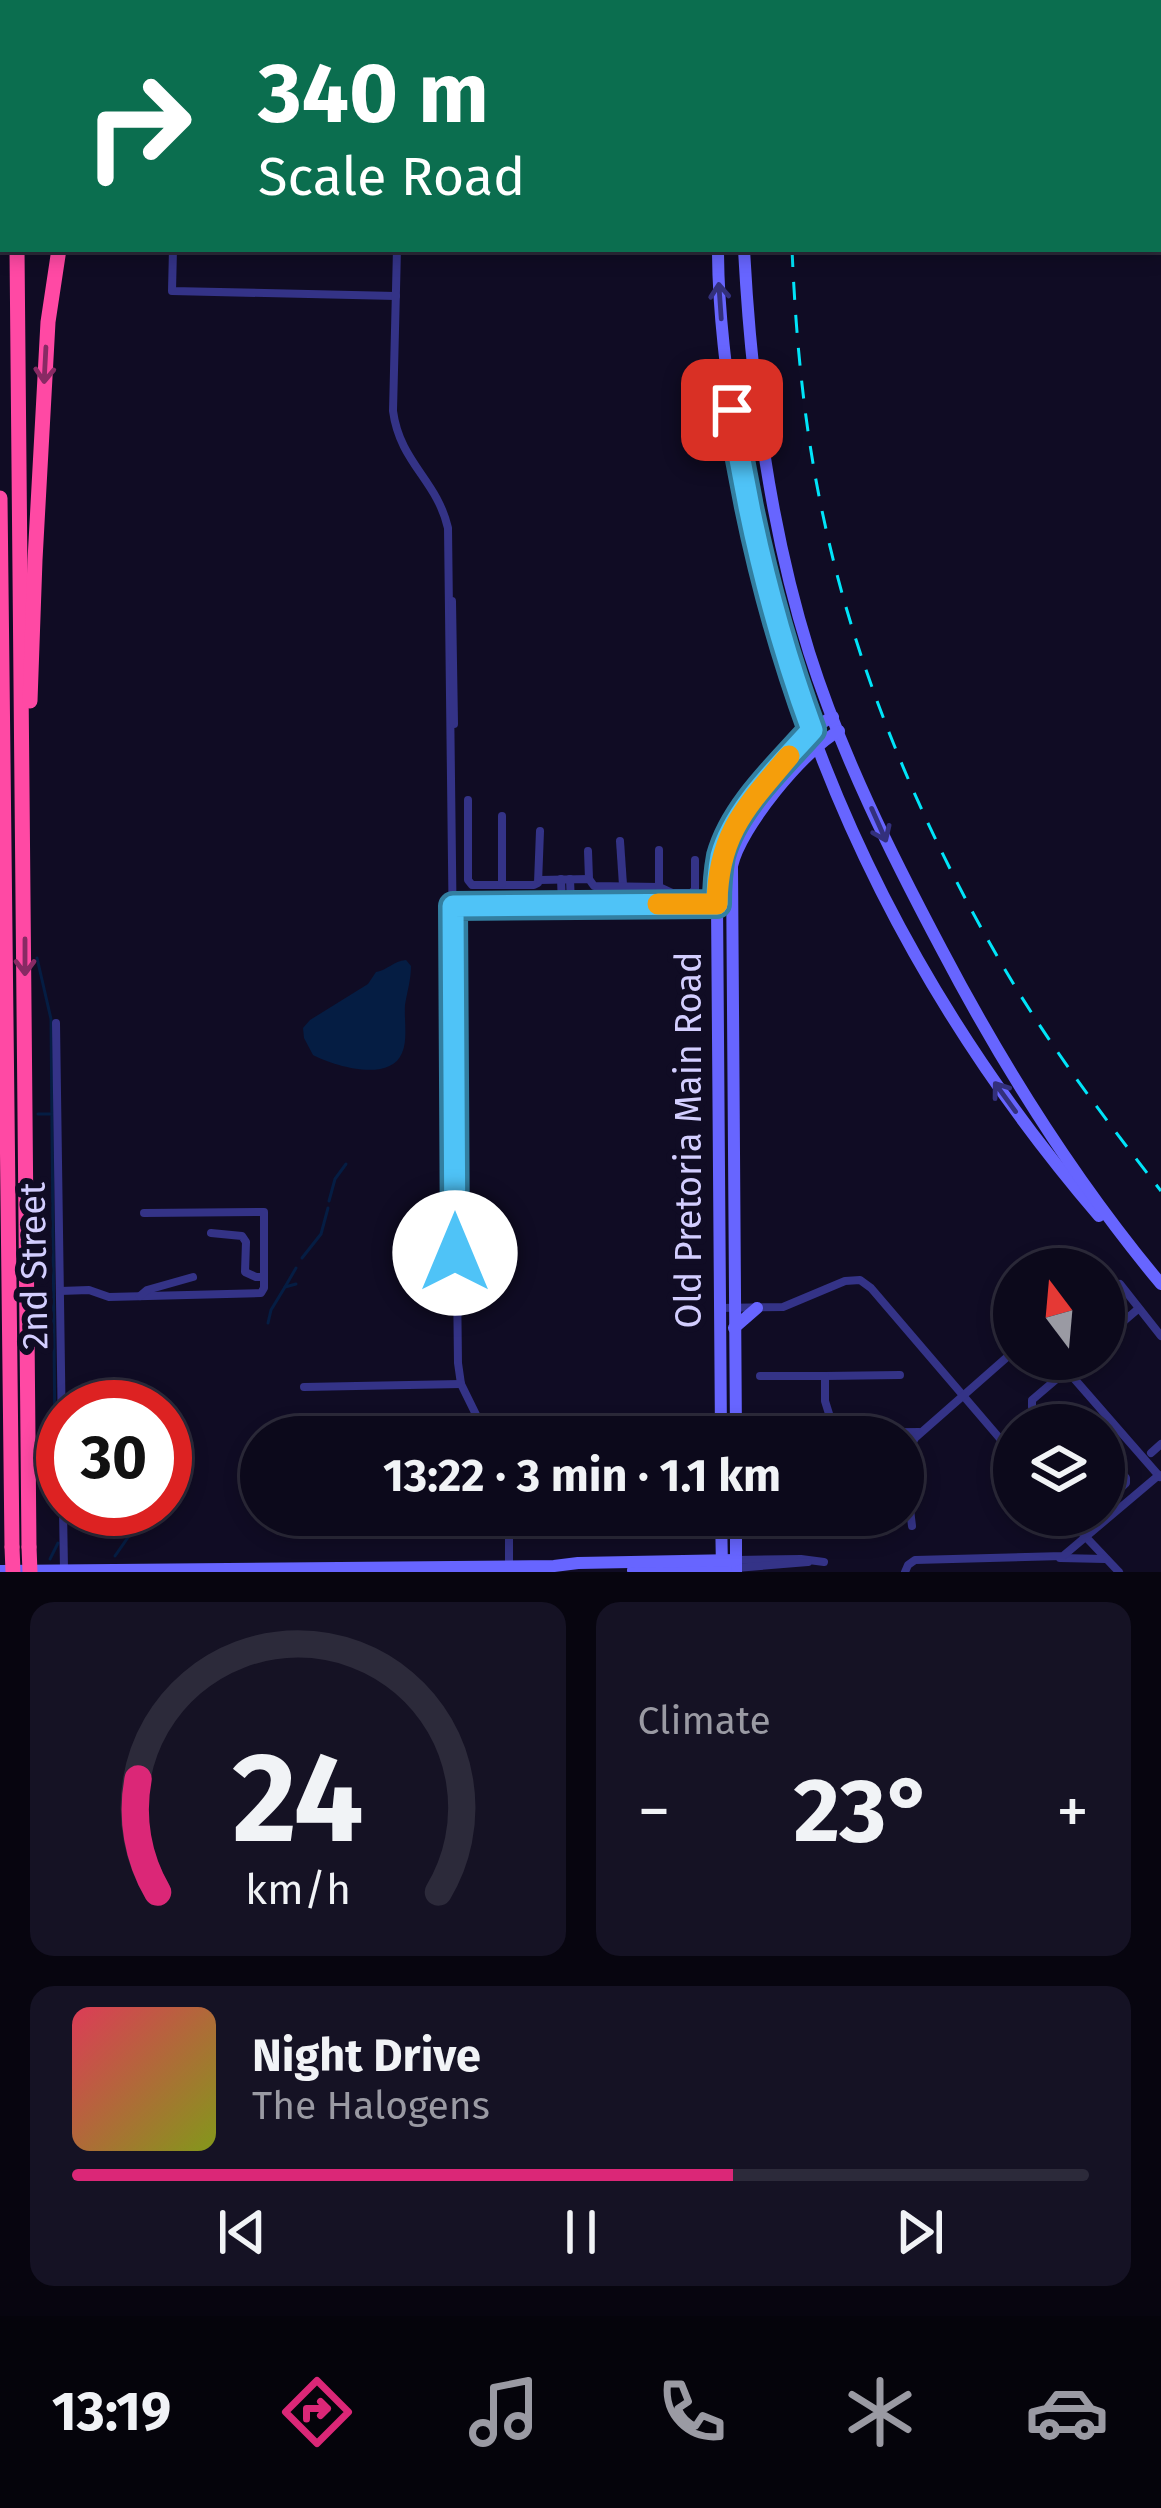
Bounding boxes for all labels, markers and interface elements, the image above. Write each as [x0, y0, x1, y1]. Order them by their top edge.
text: 340 m [258, 43, 489, 144]
icon: right [60, 48, 216, 204]
text: Scale Road [258, 145, 525, 209]
one-way arrow [708, 282, 731, 321]
one-way arrow [34, 345, 57, 384]
pin [681, 359, 783, 461]
icon: arrive [699, 377, 765, 443]
one-way arrow [869, 806, 891, 842]
one-way arrow [14, 937, 36, 976]
street label: Old Pretoria Main Road [667, 951, 711, 1329]
one-way arrow [993, 1081, 1018, 1115]
street label: 2nd Street [11, 1182, 57, 1350]
position arrow [392, 1190, 518, 1316]
north arrow [993, 1248, 1125, 1380]
map controls [993, 1248, 1125, 1536]
speed limit sign: 30 [36, 1380, 192, 1536]
button: layers [993, 1404, 1125, 1536]
text: 13:22 · 3 min · 1.1 km [383, 1449, 781, 1503]
text: Climate [638, 1698, 771, 1744]
text: 24 [232, 1724, 363, 1874]
text: 23° [793, 1757, 933, 1865]
text: − [638, 1772, 671, 1851]
text: + [1056, 1772, 1089, 1851]
text: km/h [245, 1864, 351, 1915]
text: Night Drive [252, 2029, 481, 2083]
text: The Halogens [252, 2083, 490, 2129]
icon: previous [209, 2199, 275, 2265]
icon: pause [548, 2199, 614, 2265]
icon: next [887, 2199, 953, 2265]
icon: directions [275, 2370, 359, 2454]
icon: music [462, 2370, 546, 2454]
icon: phone [650, 2370, 734, 2454]
icon: climate [838, 2370, 922, 2454]
icon: car [1025, 2370, 1109, 2454]
text: 13:19 [52, 2380, 171, 2444]

